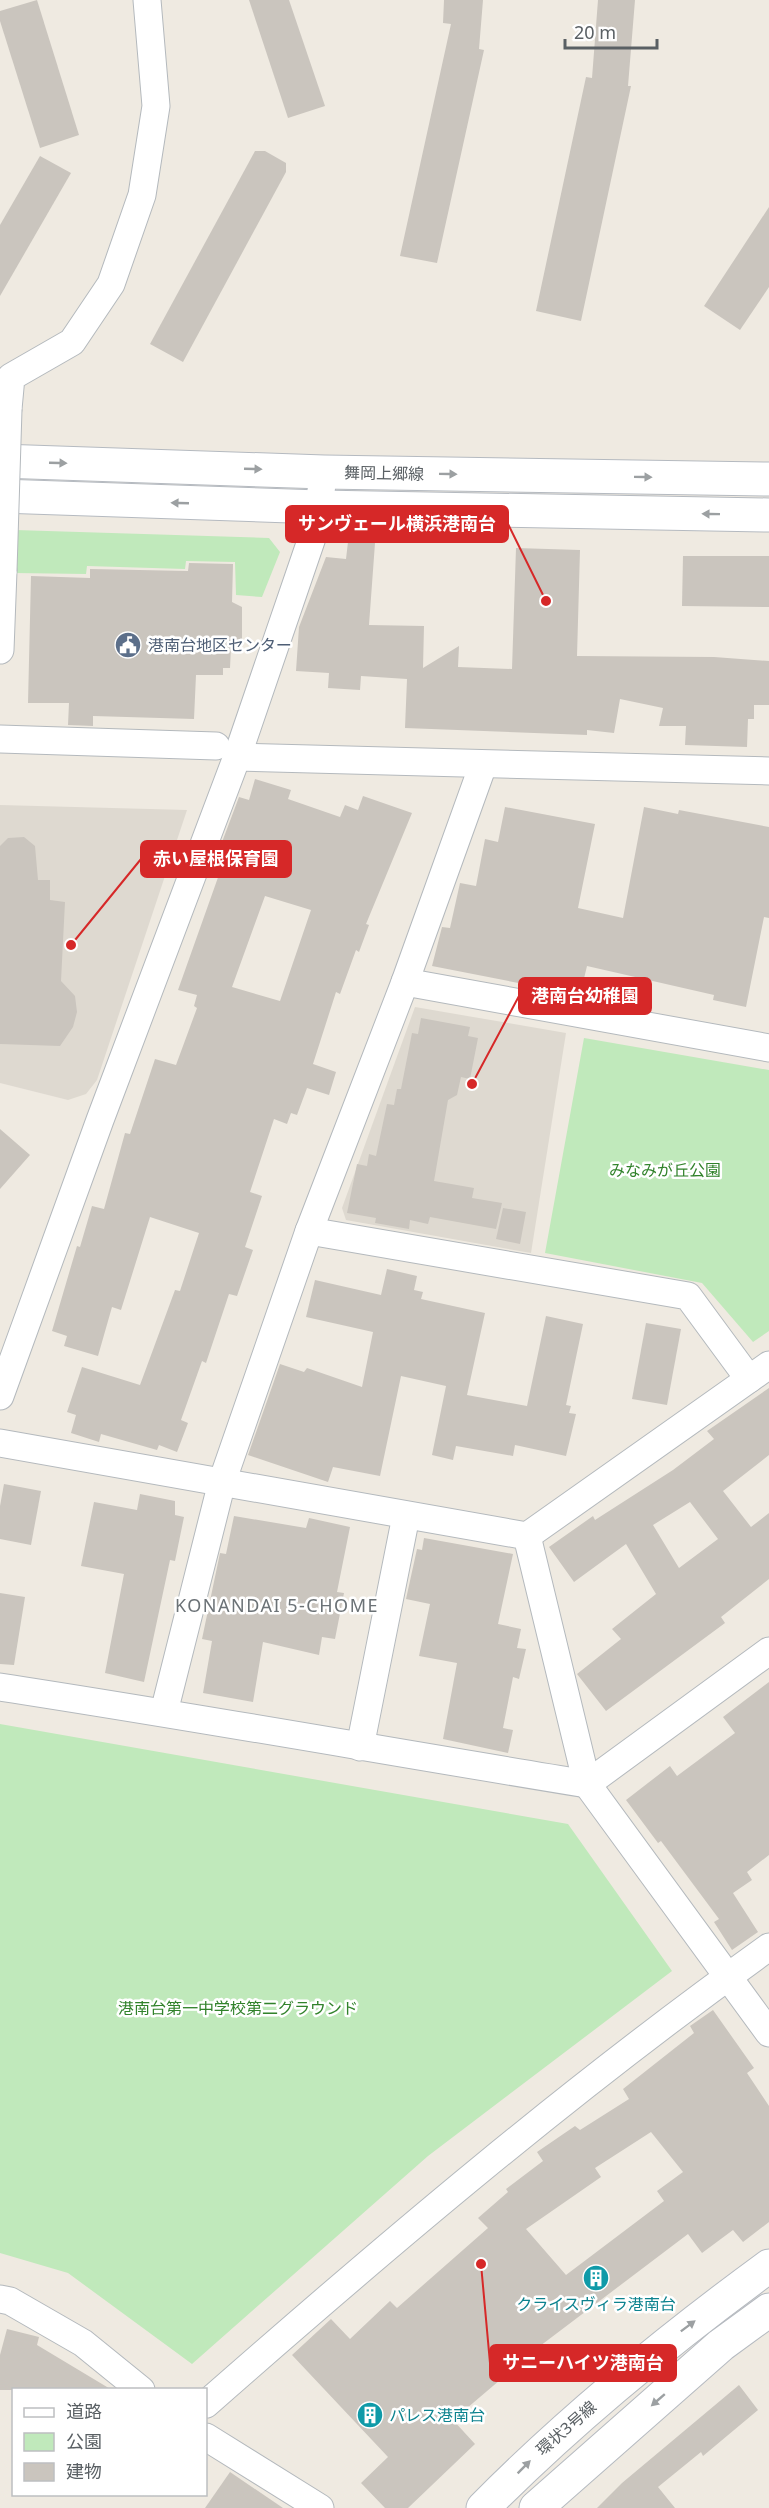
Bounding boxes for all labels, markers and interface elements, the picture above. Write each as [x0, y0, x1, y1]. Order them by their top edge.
scale bar [565, 12, 656, 50]
text: 20 m [574, 20, 616, 44]
one-way arrow [49, 458, 68, 467]
street label: 舞岡上郷線 [344, 461, 424, 485]
one-way arrow [244, 465, 263, 474]
one-way arrow [439, 469, 458, 478]
one-way arrow [634, 472, 653, 482]
one-way arrow [170, 498, 189, 507]
callout: サンヴェール横浜港南台 [286, 506, 508, 542]
one-way arrow [701, 509, 720, 519]
text: サンヴェール横浜港南台 [298, 511, 496, 535]
public building icon: 港南台地区センター [113, 630, 143, 660]
place label: 港南台地区センター [148, 634, 292, 656]
callout: 赤い屋根保育園 [141, 841, 291, 877]
text: 赤い屋根保育園 [153, 846, 279, 870]
callout: 港南台幼稚園 [519, 978, 651, 1014]
text: 港南台幼稚園 [531, 983, 639, 1007]
park label: みなみが丘公園 [609, 1159, 721, 1181]
district label: KONANDAI 5-CHOME [175, 1593, 379, 1617]
park label: 港南台第一中学校第二グラウンド [118, 1997, 358, 2019]
building icon: クライスヴィラ港南台 [581, 2263, 611, 2293]
place label: クライスヴィラ港南台 [516, 2293, 676, 2315]
one-way arrow [680, 2320, 695, 2332]
callout: サニーハイツ港南台 [490, 2345, 676, 2381]
text: サニーハイツ港南台 [502, 2350, 664, 2374]
legend [12, 2388, 207, 2496]
one-way arrow [651, 2393, 666, 2406]
street label: 環状3号線 [531, 2396, 601, 2460]
text: 道路 [66, 2399, 102, 2423]
building icon: パレス港南台 [355, 2400, 385, 2430]
place label: パレス港南台 [389, 2404, 485, 2426]
text: 公園 [66, 2429, 102, 2453]
text: 建物 [66, 2459, 102, 2483]
one-way arrow [516, 2460, 530, 2474]

